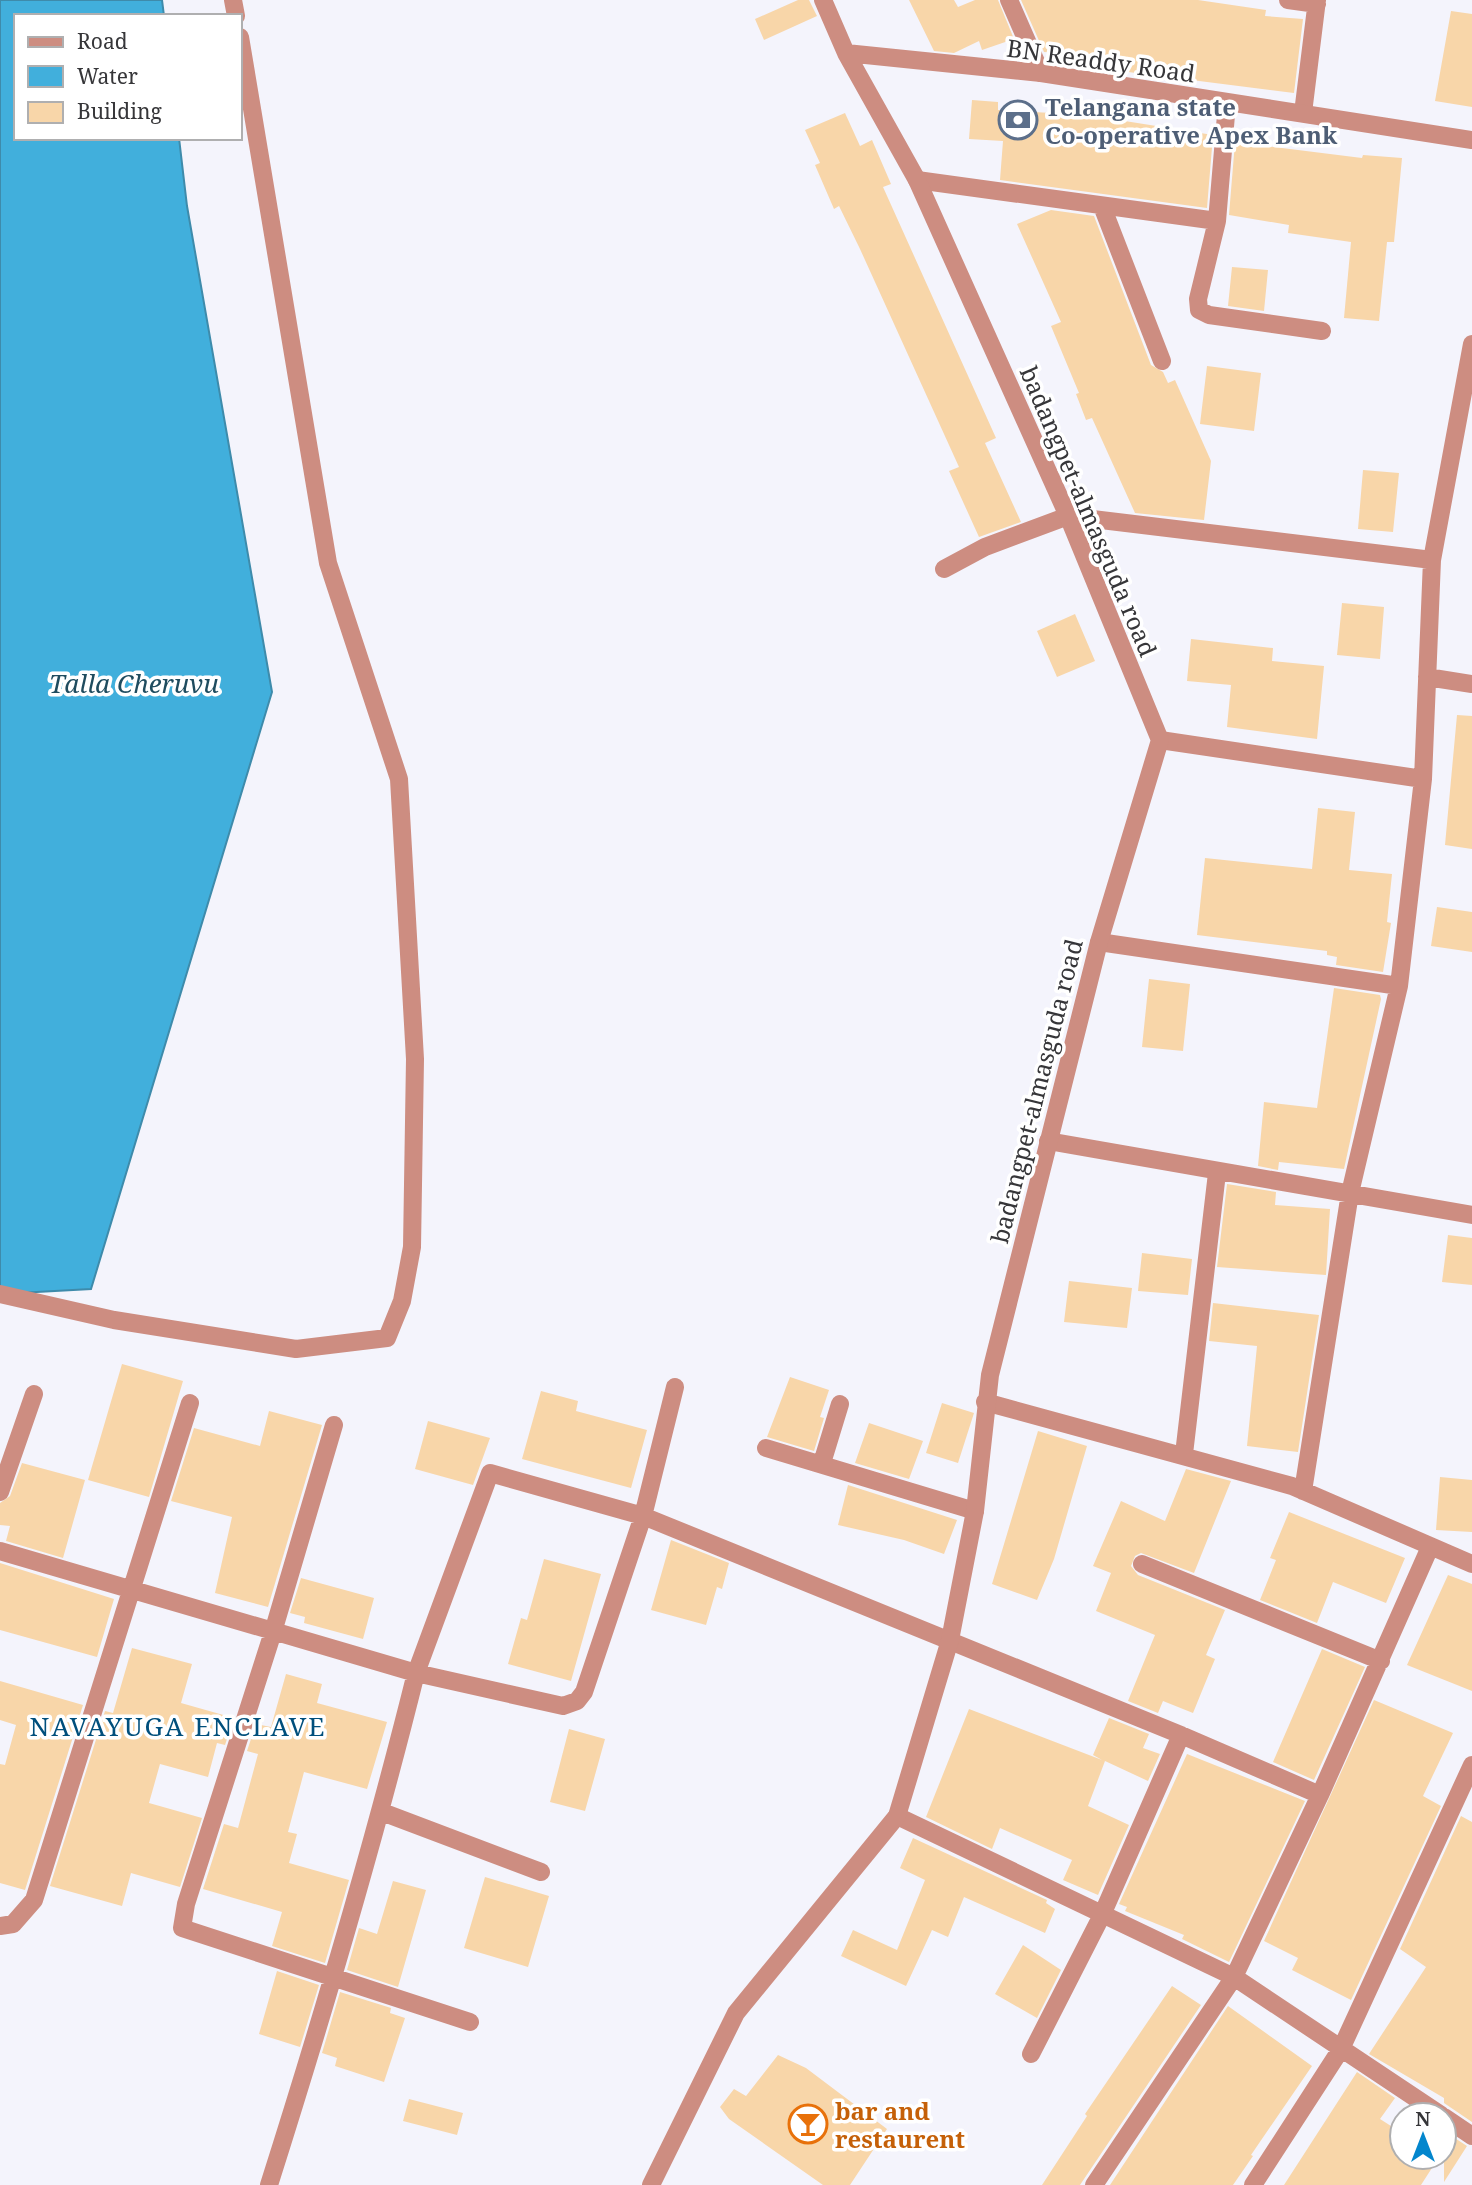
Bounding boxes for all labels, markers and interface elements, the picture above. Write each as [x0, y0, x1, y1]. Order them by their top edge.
legend [14, 14, 242, 140]
text: Road [77, 27, 128, 55]
street label: BN Readdy Road [1005, 30, 1197, 90]
text: Water [77, 62, 138, 90]
place label: Telangana state Co-operative Apex Bank [1045, 90, 1338, 151]
text: Building [77, 97, 162, 125]
bank icon: Telangana state Co-operative Apex Bank [997, 99, 1039, 141]
street label: badangpet-almasguda road [1013, 361, 1165, 661]
water label: Talla Cheruvu [49, 665, 219, 701]
street label: badangpet-almasguda road [982, 935, 1090, 1247]
district label: NAVAYUGA ENCLAVE [30, 1708, 326, 1744]
place label: bar and restaurent [835, 2094, 965, 2155]
north arrow [1388, 2101, 1458, 2171]
bar icon: bar and restaurent [787, 2103, 829, 2145]
text: N [1416, 2106, 1431, 2132]

